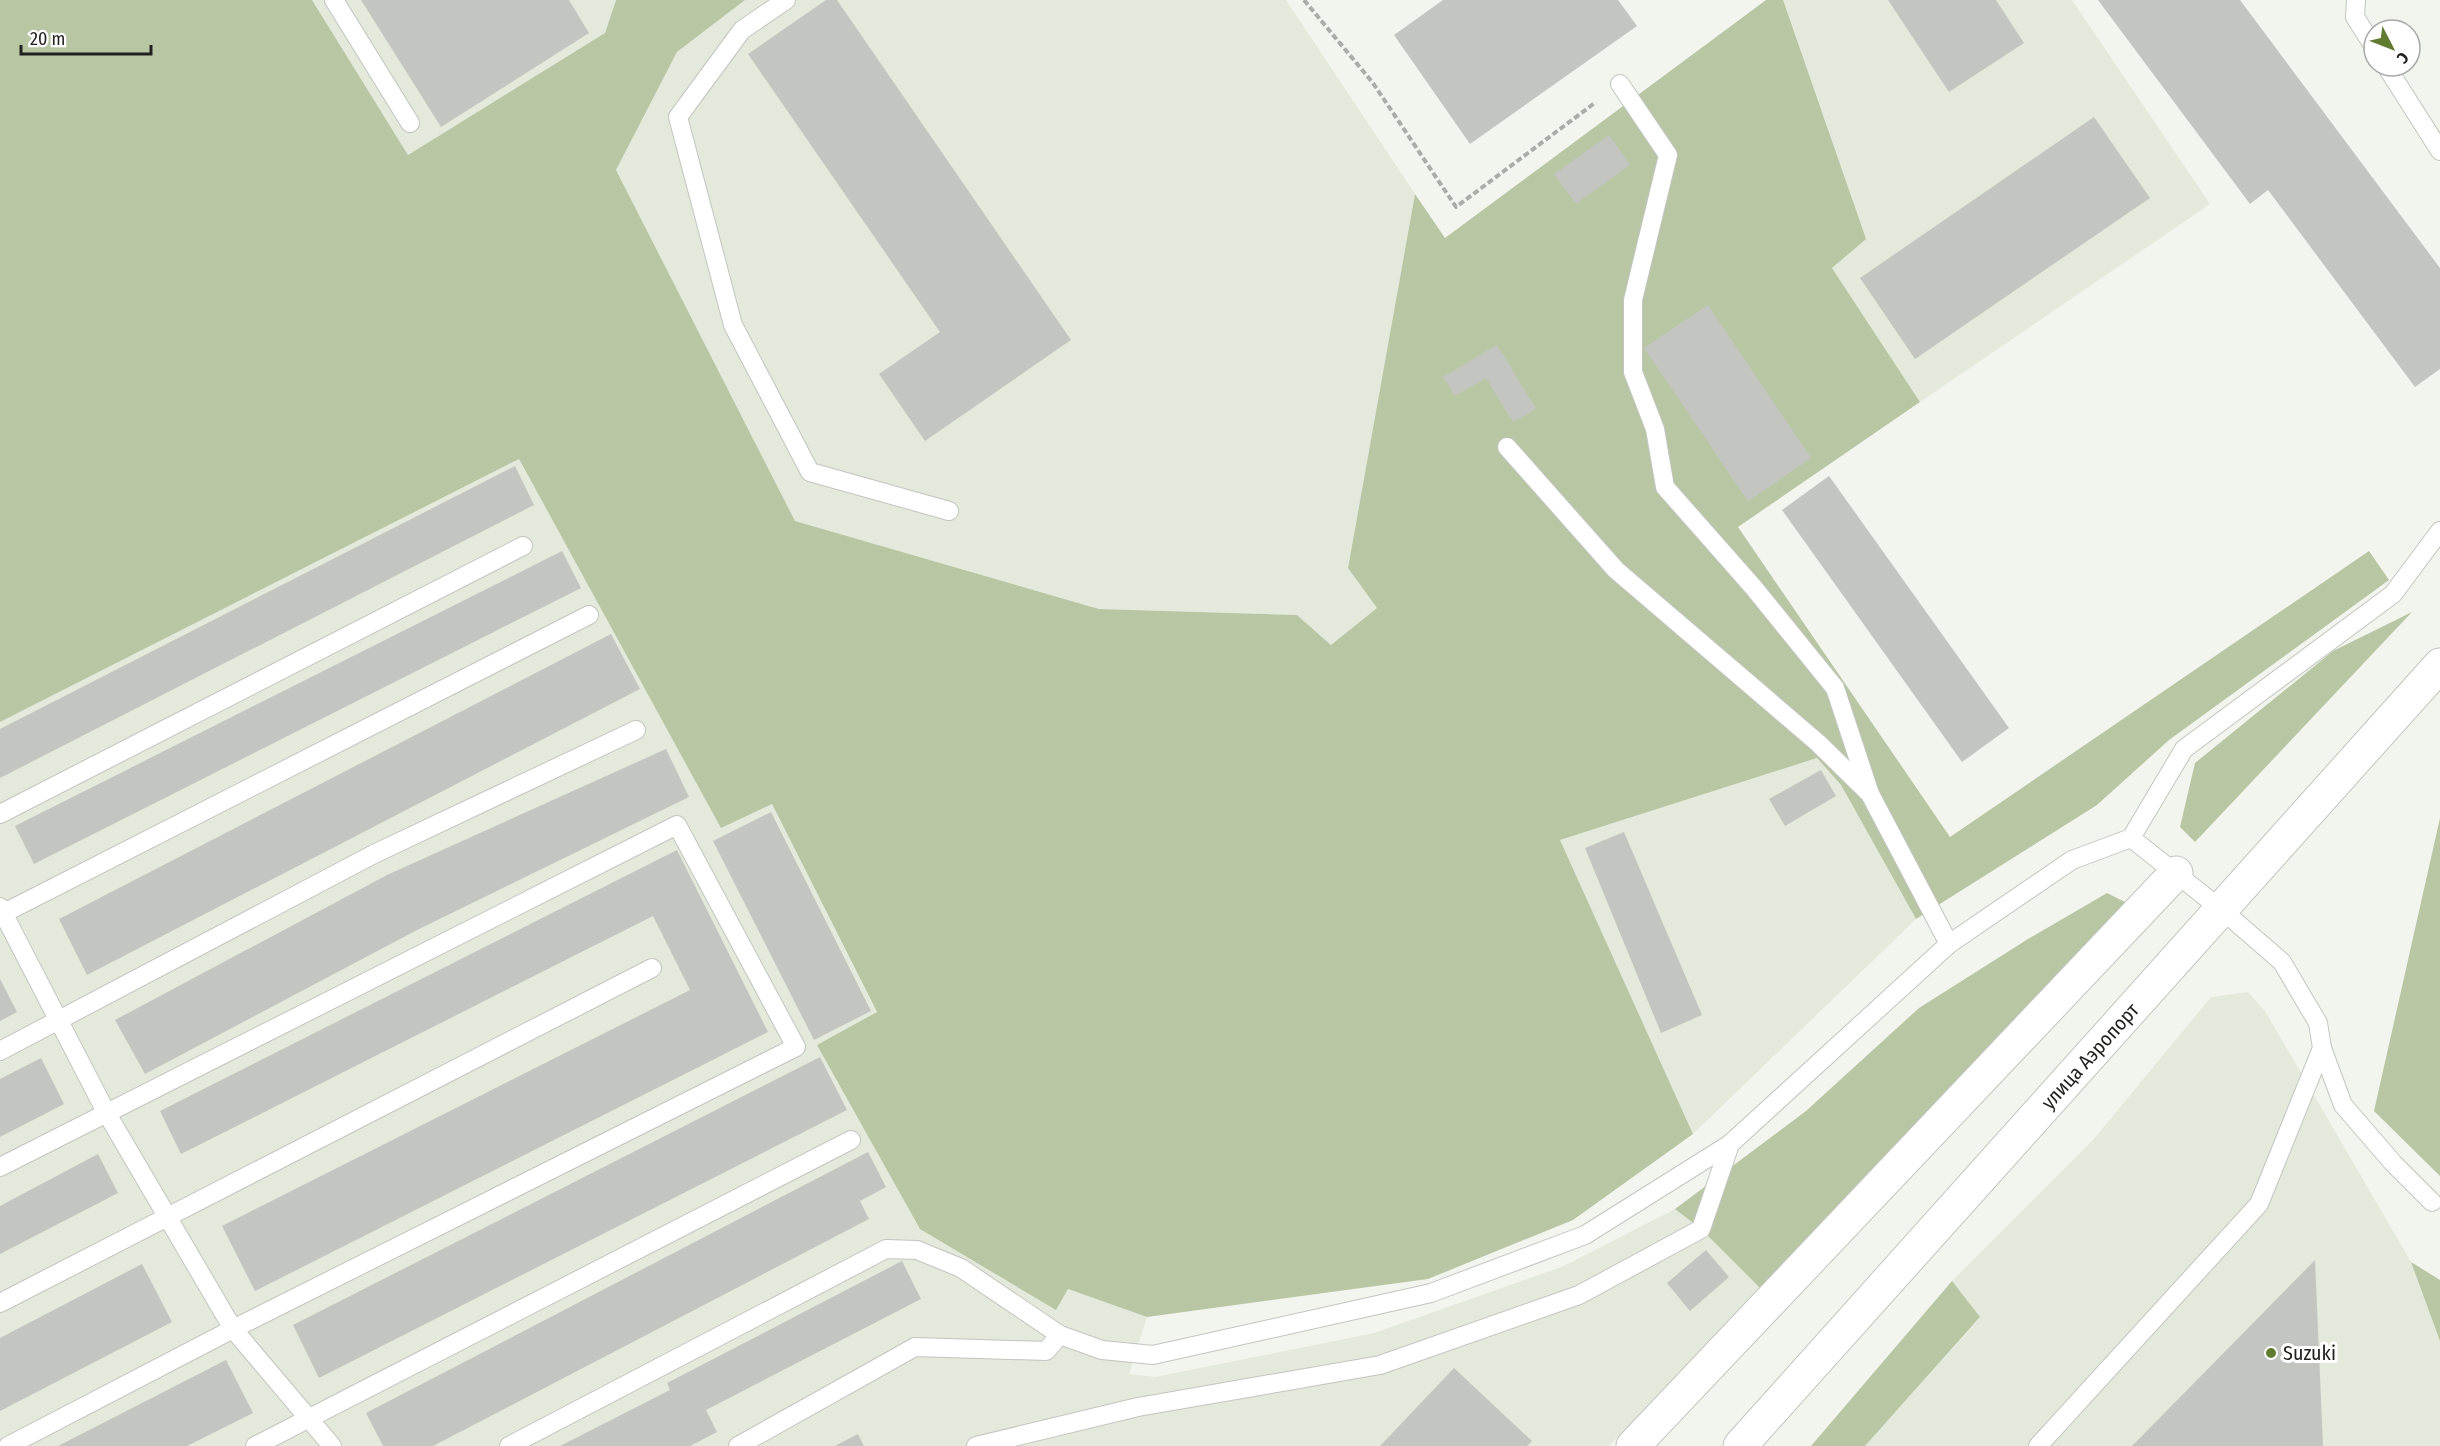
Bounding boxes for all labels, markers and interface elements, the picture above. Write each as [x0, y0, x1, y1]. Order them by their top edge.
scale bar [21, 18, 152, 56]
north arrow [2362, 18, 2422, 78]
text: 20 m [30, 28, 65, 50]
text: С [2393, 48, 2413, 68]
street label: улица Аэропорт [2036, 997, 2145, 1114]
place label: Suzuki [2283, 1341, 2336, 1365]
marker: Suzuki [2264, 1346, 2278, 1360]

